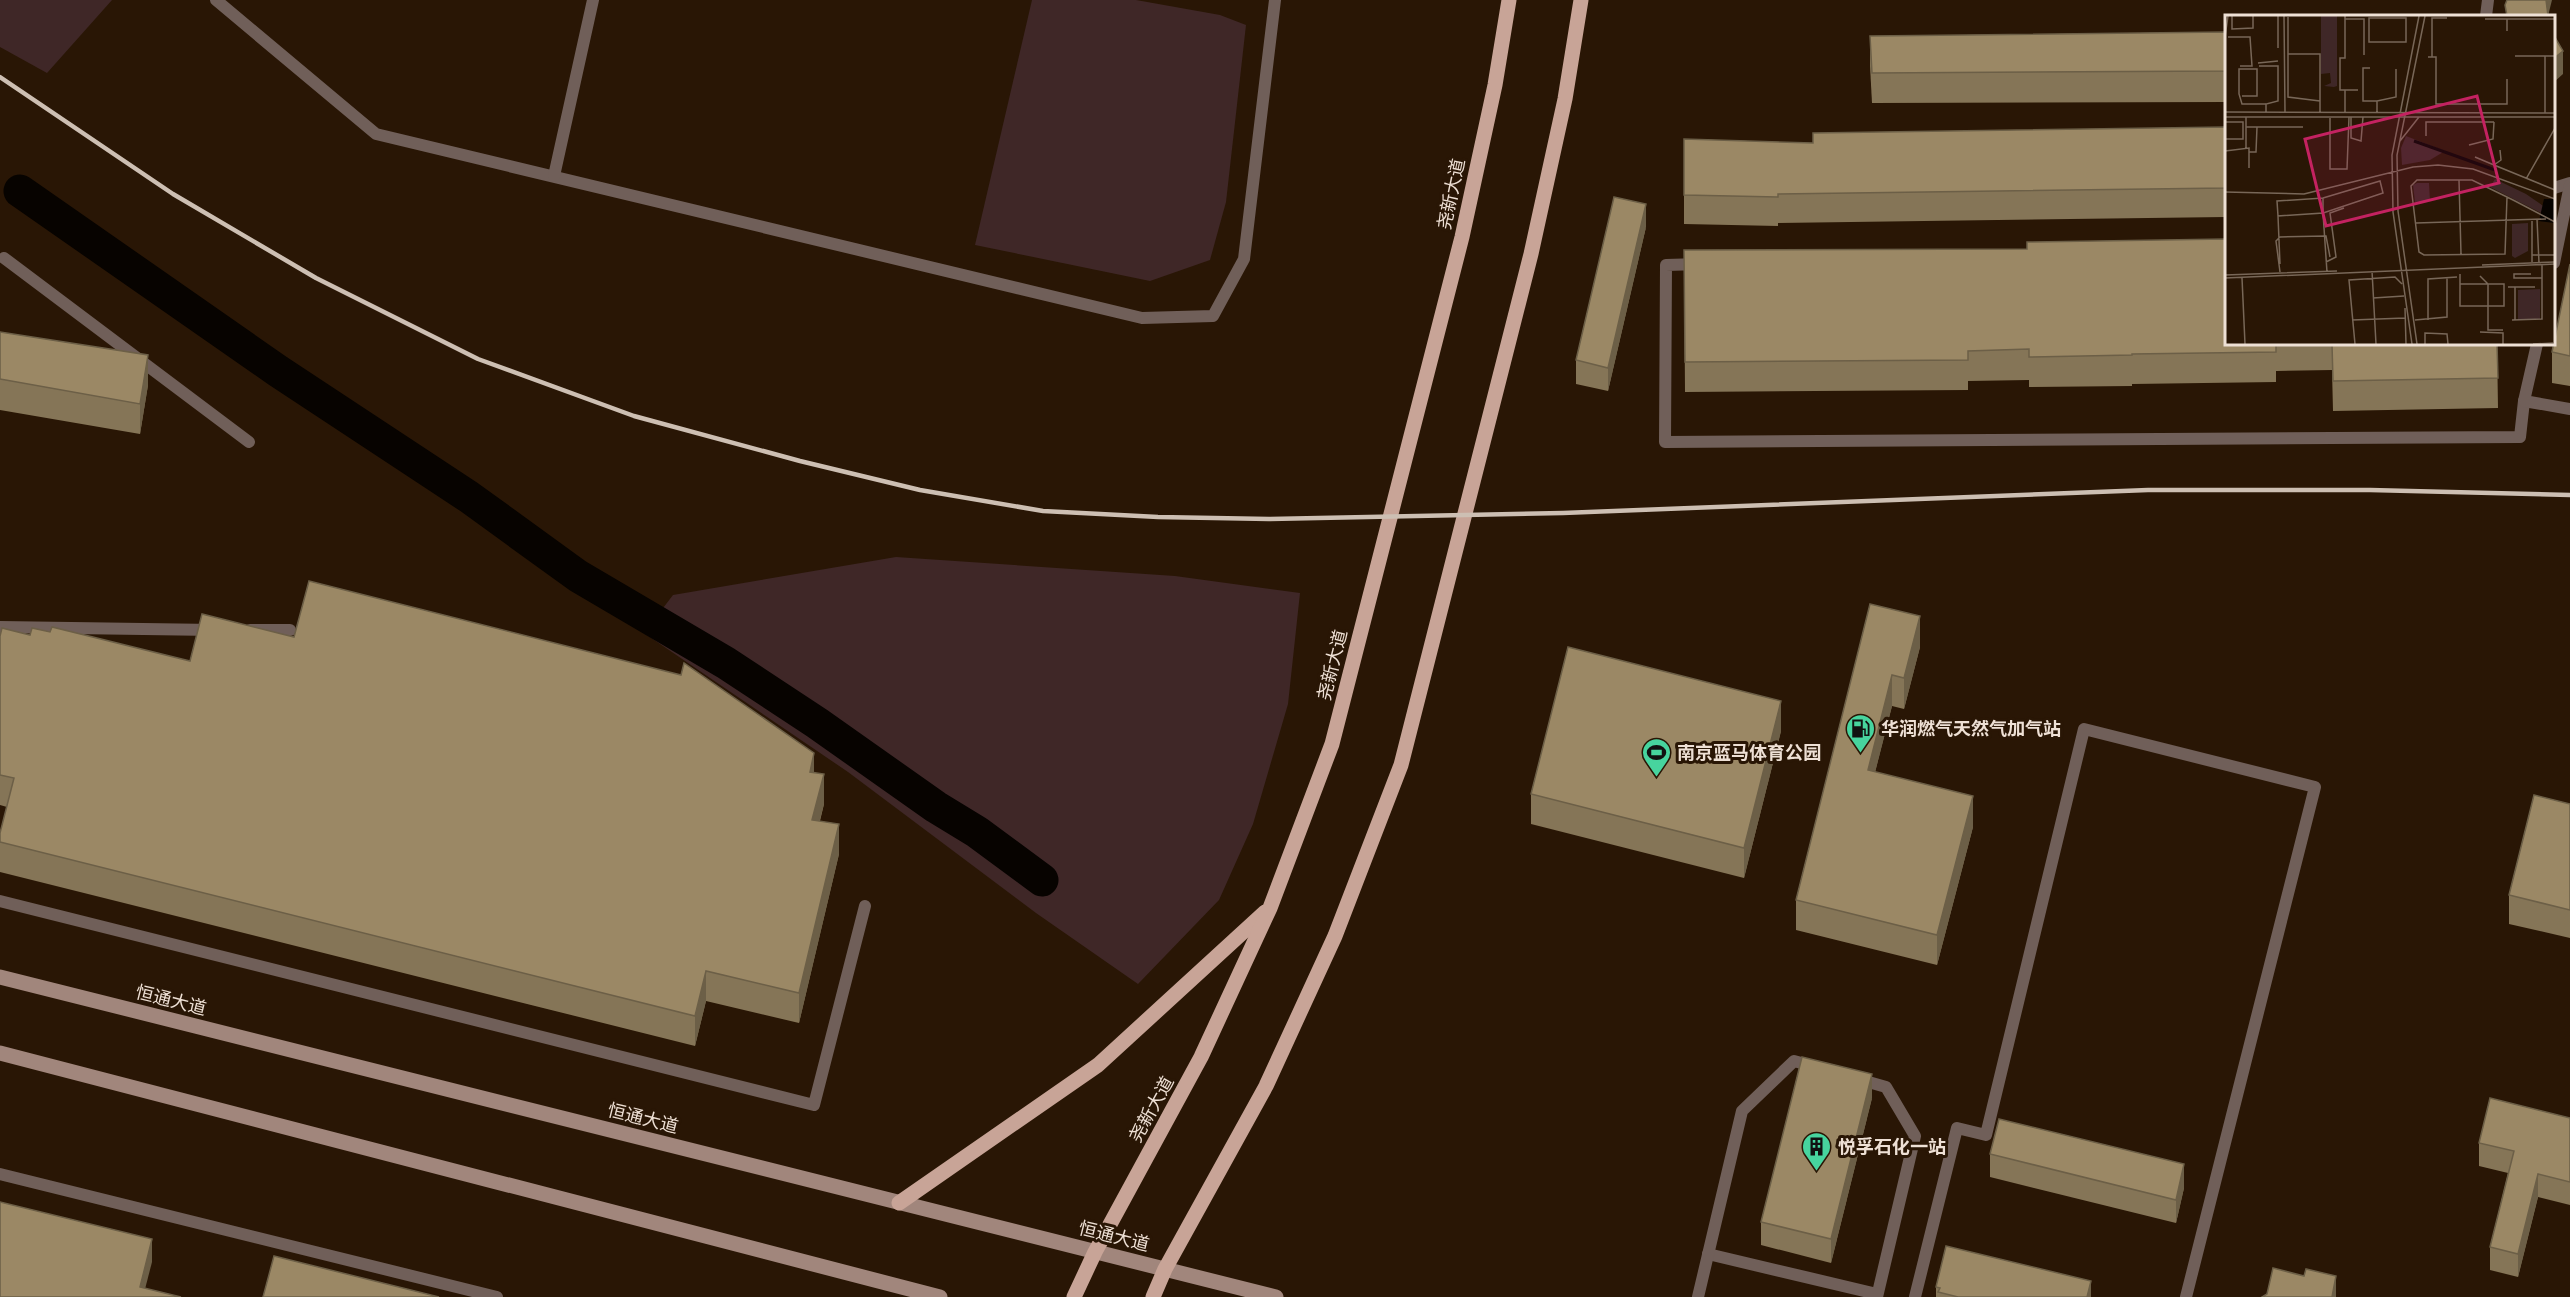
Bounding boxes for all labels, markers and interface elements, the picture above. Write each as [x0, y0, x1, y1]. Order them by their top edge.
inset map [2225, 15, 2555, 345]
street label: 尧新大道 [1433, 157, 1469, 231]
street label: 尧新大道 [1313, 628, 1351, 702]
fuel station icon: 华润燃气天然气加气站 [1844, 712, 1876, 754]
place label: 华润燃气天然气加气站 [1881, 718, 2061, 739]
sports icon: 南京蓝马体育公园 [1640, 736, 1672, 778]
place label: 南京蓝马体育公园 [1677, 742, 1821, 763]
street label: 恒通大道 [134, 981, 208, 1019]
street label: 尧新大道 [1124, 1072, 1178, 1146]
street label: 恒通大道 [606, 1099, 680, 1137]
building icon: 悦孚石化一站 [1801, 1130, 1833, 1172]
place label: 悦孚石化一站 [1838, 1136, 1946, 1157]
street label: 恒通大道 [1077, 1217, 1151, 1255]

